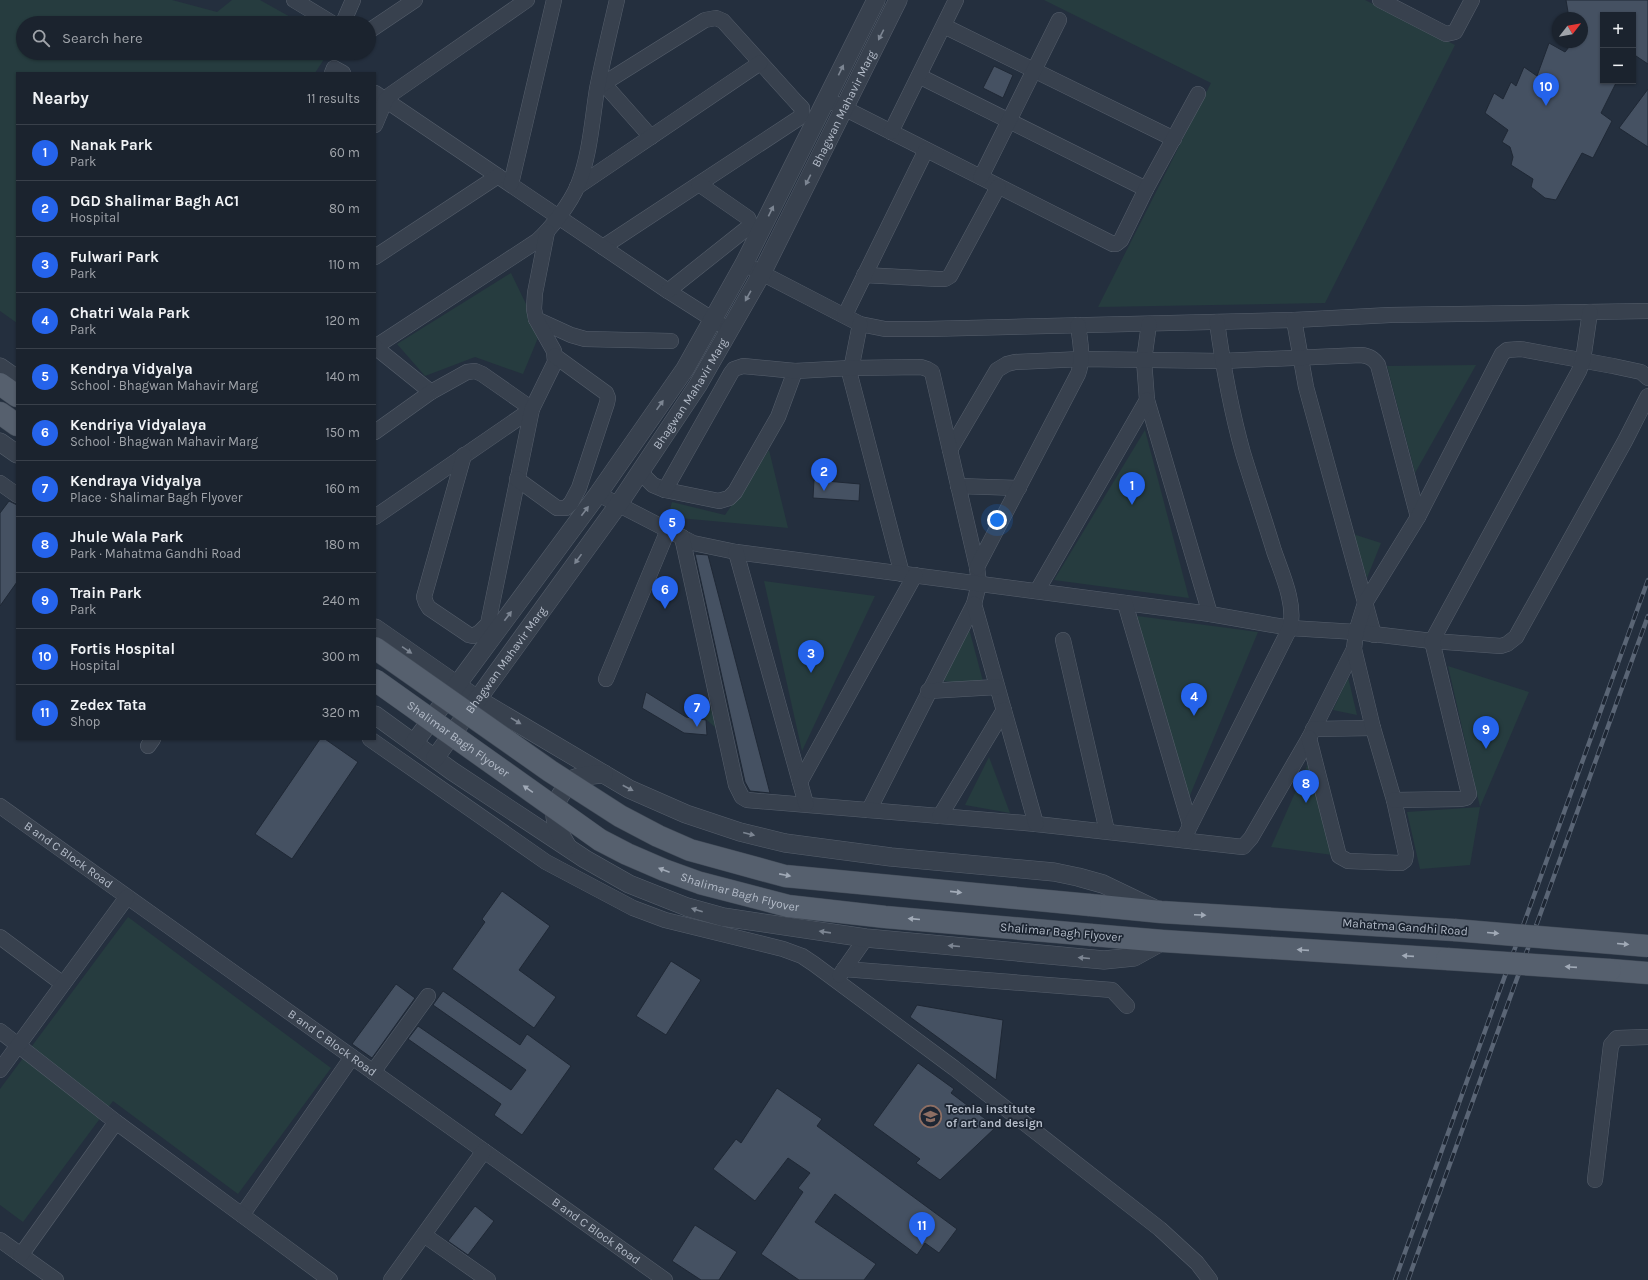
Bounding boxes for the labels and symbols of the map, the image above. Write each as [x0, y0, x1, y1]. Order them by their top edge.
north arrow [1552, 12, 1588, 48]
one-way arrow [878, 29, 884, 41]
street label: Bhagwan Mahavir Marg [809, 48, 879, 169]
one-way arrow [838, 64, 844, 76]
pin: 10 [1533, 73, 1559, 106]
one-way arrow [805, 175, 811, 186]
one-way arrow [768, 206, 774, 217]
one-way arrow [745, 290, 752, 302]
street label: Bhagwan Mahavir Marg [650, 335, 730, 452]
one-way arrow [656, 400, 664, 410]
pin: 2 [811, 458, 837, 491]
pin: 1 [1119, 472, 1145, 505]
one-way arrow [581, 506, 589, 517]
pin: 5 [659, 509, 685, 542]
your location [987, 510, 1007, 530]
one-way arrow [574, 554, 582, 564]
pin: 6 [652, 576, 678, 609]
street label: Bhagwan Mahavir Marg [463, 604, 549, 716]
one-way arrow [503, 611, 511, 621]
pin: 3 [798, 640, 824, 673]
one-way arrow [402, 646, 412, 654]
pin: 4 [1181, 683, 1207, 716]
pin: 7 [684, 694, 710, 727]
street label: Shalimar Bagh Flyover [404, 698, 513, 781]
pin: 9 [1473, 716, 1499, 749]
one-way arrow [510, 717, 522, 724]
pin: 8 [1293, 770, 1319, 803]
one-way arrow [622, 784, 634, 791]
one-way arrow [523, 785, 534, 793]
street label: B and C Block Road [21, 819, 115, 891]
one-way arrow [742, 832, 755, 838]
one-way arrow [657, 866, 669, 872]
street label: Shalimar Bagh Flyover [679, 870, 801, 914]
one-way arrow [779, 872, 791, 878]
one-way arrow [950, 889, 962, 896]
one-way arrow [691, 907, 703, 913]
one-way arrow [1194, 911, 1206, 918]
one-way arrow [908, 916, 920, 922]
street label: Mahatma Gandhi Road [1342, 916, 1468, 938]
street label: Shalimar Bagh Flyover [999, 920, 1123, 944]
one-way arrow [819, 929, 831, 935]
one-way arrow [1487, 930, 1499, 937]
one-way arrow [1617, 940, 1629, 947]
one-way arrow [948, 943, 960, 949]
one-way arrow [1297, 946, 1309, 953]
one-way arrow [1402, 953, 1414, 960]
one-way arrow [1078, 955, 1090, 962]
one-way arrow [1565, 964, 1577, 971]
street label: B and C Block Road [285, 1007, 379, 1079]
place label: Tecnia institute of art and design [946, 1102, 1043, 1130]
school or university icon: Tecnia institute of art and design [917, 1103, 943, 1129]
street label: B and C Block Road [549, 1195, 643, 1267]
pin: 11 [909, 1212, 935, 1245]

